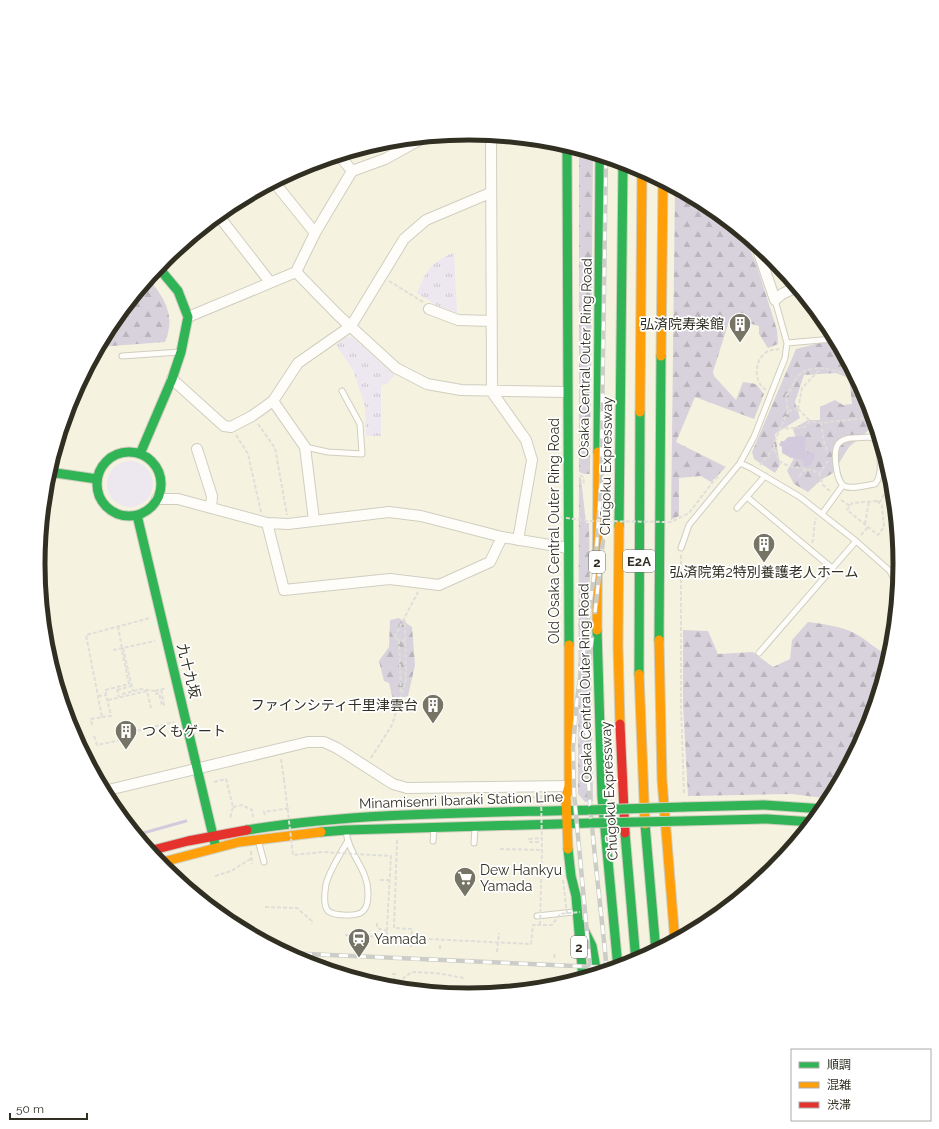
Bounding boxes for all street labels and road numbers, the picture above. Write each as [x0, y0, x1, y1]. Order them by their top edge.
street label: Osaka Central Outer Ring Road [575, 258, 595, 458]
street label: Chūgoku Expressway [597, 396, 615, 536]
street label: Old Osaka Central Outer Ring Road [546, 418, 562, 644]
road number: E2A [623, 550, 655, 572]
road number: 2 [589, 551, 605, 573]
street label: Osaka Central Outer Ring Road [575, 583, 595, 783]
street label: 九十九坂 [174, 642, 204, 700]
street label: Chūgoku Expressway [597, 721, 621, 861]
street label: Minamisenri Ibaraki Station Line [359, 788, 563, 812]
road number: 2 [571, 936, 587, 958]

